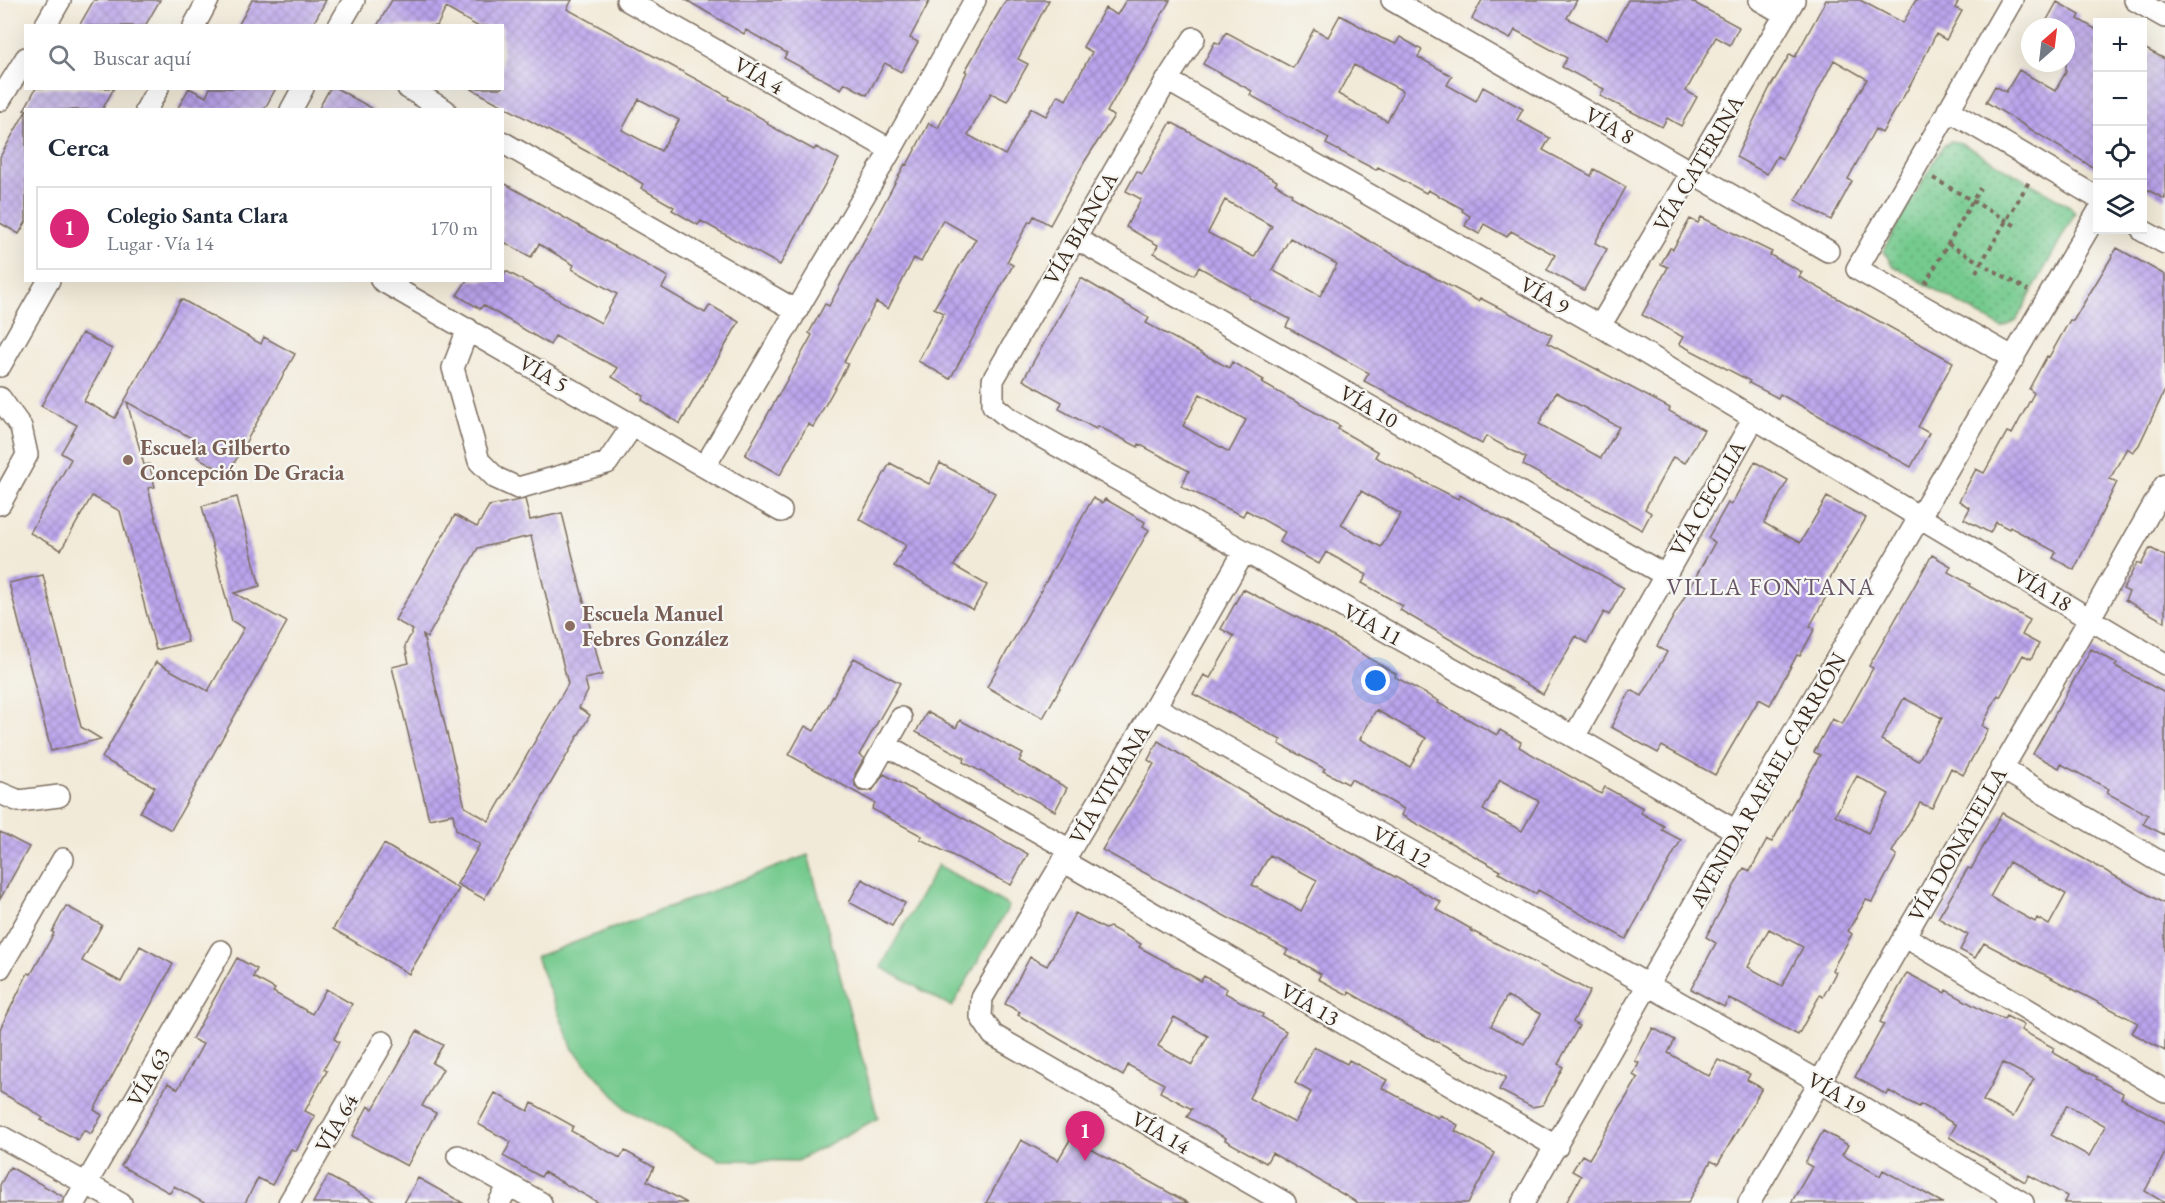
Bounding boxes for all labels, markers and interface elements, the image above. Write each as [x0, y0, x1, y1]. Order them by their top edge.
north arrow [2021, 18, 2075, 72]
map controls [2093, 18, 2147, 234]
button: + [2093, 18, 2147, 72]
search box [24, 24, 504, 90]
icon: search [45, 41, 78, 74]
text: Buscar aquí [93, 43, 191, 72]
street label: VÍA 4 [729, 50, 789, 101]
button: − [2093, 72, 2147, 126]
street label: VÍA CATERINA [1646, 89, 1751, 237]
street label: VÍA 8 [1580, 100, 1640, 151]
button: locate [2093, 126, 2147, 180]
text: Cerca [48, 130, 109, 164]
street label: VÍA BIANCA [1036, 166, 1125, 290]
button: layers [2093, 180, 2147, 234]
text: Colegio Santa Clara [107, 201, 288, 230]
text: 1 [64, 215, 75, 241]
text: 170 m [430, 215, 478, 241]
text: Lugar · Vía 14 [107, 230, 214, 256]
street label: VÍA 9 [1515, 270, 1575, 321]
street label: VÍA 5 [514, 348, 574, 399]
street label: VÍA 10 [1334, 378, 1404, 435]
place label: Escuela Gilberto Concepción De Gracia [140, 433, 345, 487]
street label: VÍA CECILIA [1663, 435, 1753, 561]
marker: Escuela Gilberto Concepción De Gracia [121, 453, 135, 467]
street label: VÍA 18 [2008, 561, 2077, 618]
district label: VILLA FONTANA [1666, 571, 1876, 602]
street label: VÍA 11 [1338, 596, 1407, 652]
place label: Escuela Manuel Febres González [582, 599, 729, 653]
marker: Escuela Manuel Febres González [563, 619, 577, 633]
street label: AVENIDA RAFAEL CARRIÓN [1682, 647, 1853, 914]
your location [1361, 666, 1390, 695]
street label: VÍA VIVIANA [1062, 719, 1157, 849]
street label: VÍA DONATELLA [1901, 761, 2014, 927]
street label: VÍA 12 [1367, 818, 1437, 875]
street label: VÍA 13 [1275, 976, 1344, 1033]
street label: VÍA 63 [120, 1043, 177, 1112]
street label: VÍA 19 [1802, 1065, 1872, 1122]
street label: VÍA 64 [308, 1088, 365, 1158]
street label: VÍA 14 [1126, 1104, 1196, 1161]
pin: 1 [1066, 1112, 1104, 1161]

